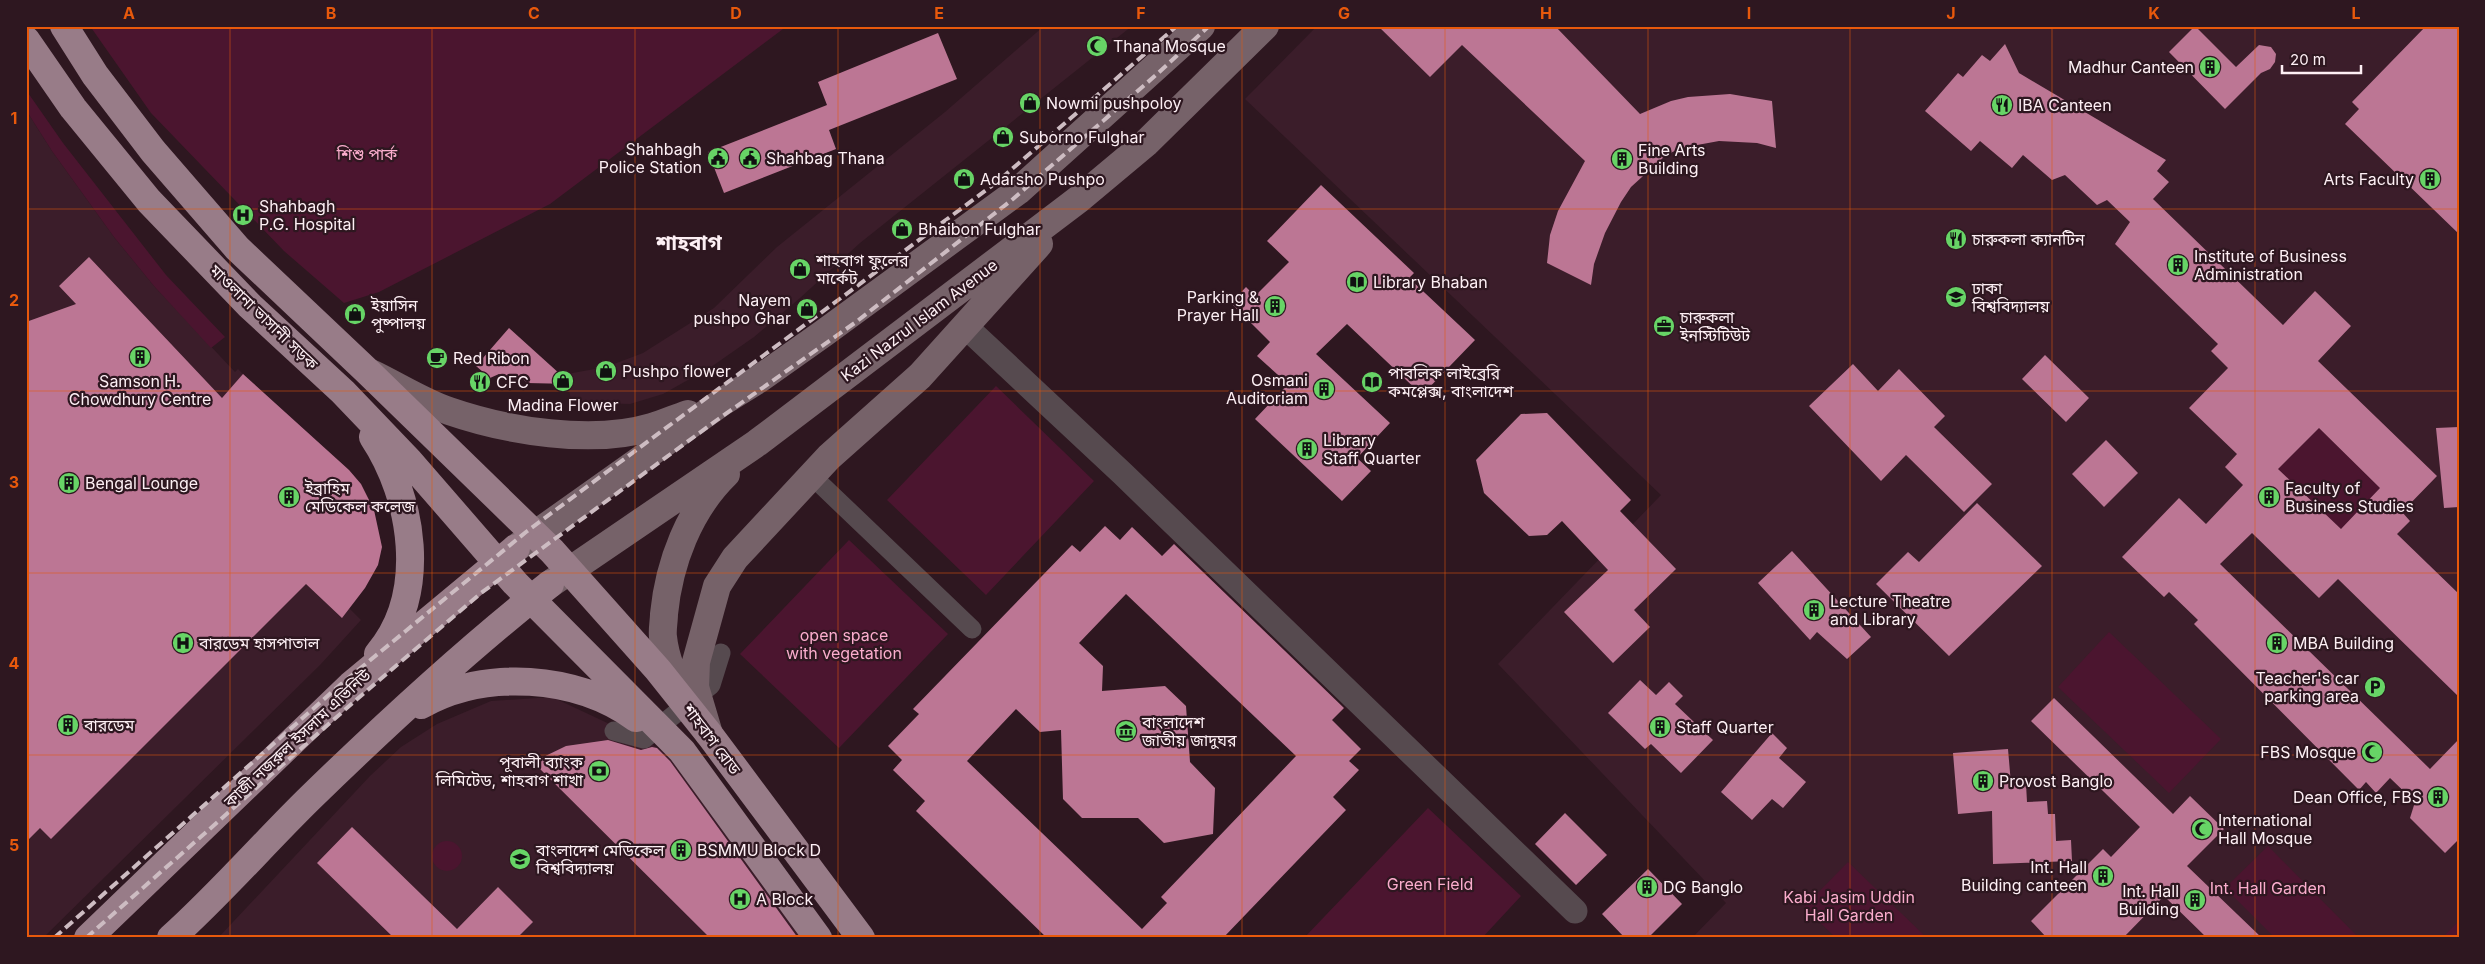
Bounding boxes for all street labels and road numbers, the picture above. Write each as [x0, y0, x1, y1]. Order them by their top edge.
street label: Kazi Nazrul Islam Avenue [837, 255, 1001, 385]
street label: মাওলানা ভাসানী সড়ক [205, 260, 323, 374]
street label: কাজী নজরুল ইসলাম এভিনিউ [219, 664, 375, 812]
street label: শাহবাগ রোড [678, 699, 745, 779]

